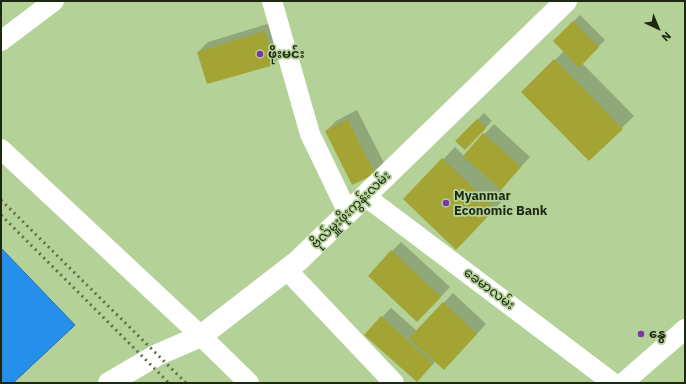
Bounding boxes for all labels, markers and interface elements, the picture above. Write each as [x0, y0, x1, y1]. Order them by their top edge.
north arrow [638, 8, 678, 48]
text: N [659, 29, 674, 44]
place label: ဖိုးမင်း [268, 46, 305, 62]
marker: ဖိုးမင်း [255, 49, 265, 59]
street label: ဗိုလ်မှူးဖိုးကွန်းလမ်း [308, 168, 394, 252]
place label: Myanmar Economic Bank [454, 188, 547, 219]
marker: Myanmar Economic Bank [441, 198, 451, 208]
street label: ခေမာလမ်း [461, 265, 517, 313]
place label: နွေ [649, 326, 666, 342]
marker: နွေ [636, 329, 646, 339]

